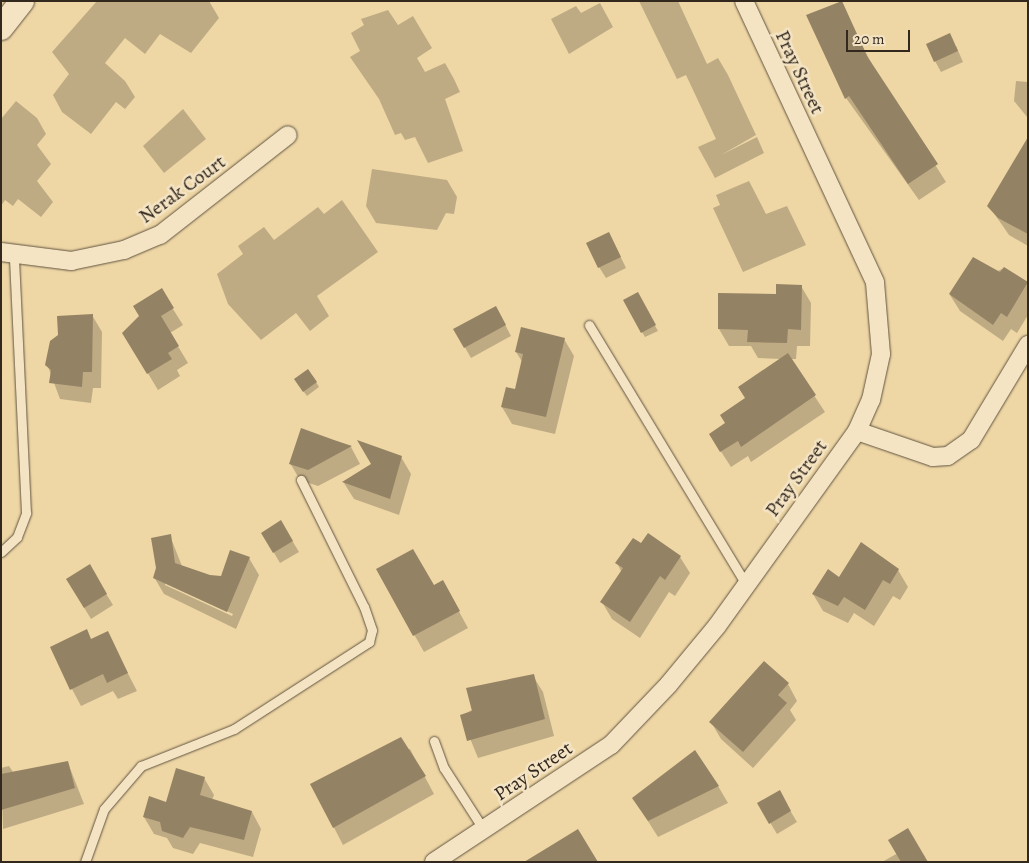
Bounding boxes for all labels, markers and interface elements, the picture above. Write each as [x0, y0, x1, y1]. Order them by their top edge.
scale bar [849, 20, 913, 52]
street label: Pray Street [770, 26, 830, 118]
text: 20 m [854, 29, 885, 49]
street label: Nerak Court [134, 150, 230, 228]
street label: Pray Street [760, 435, 832, 521]
street label: Pray Street [489, 736, 577, 806]

